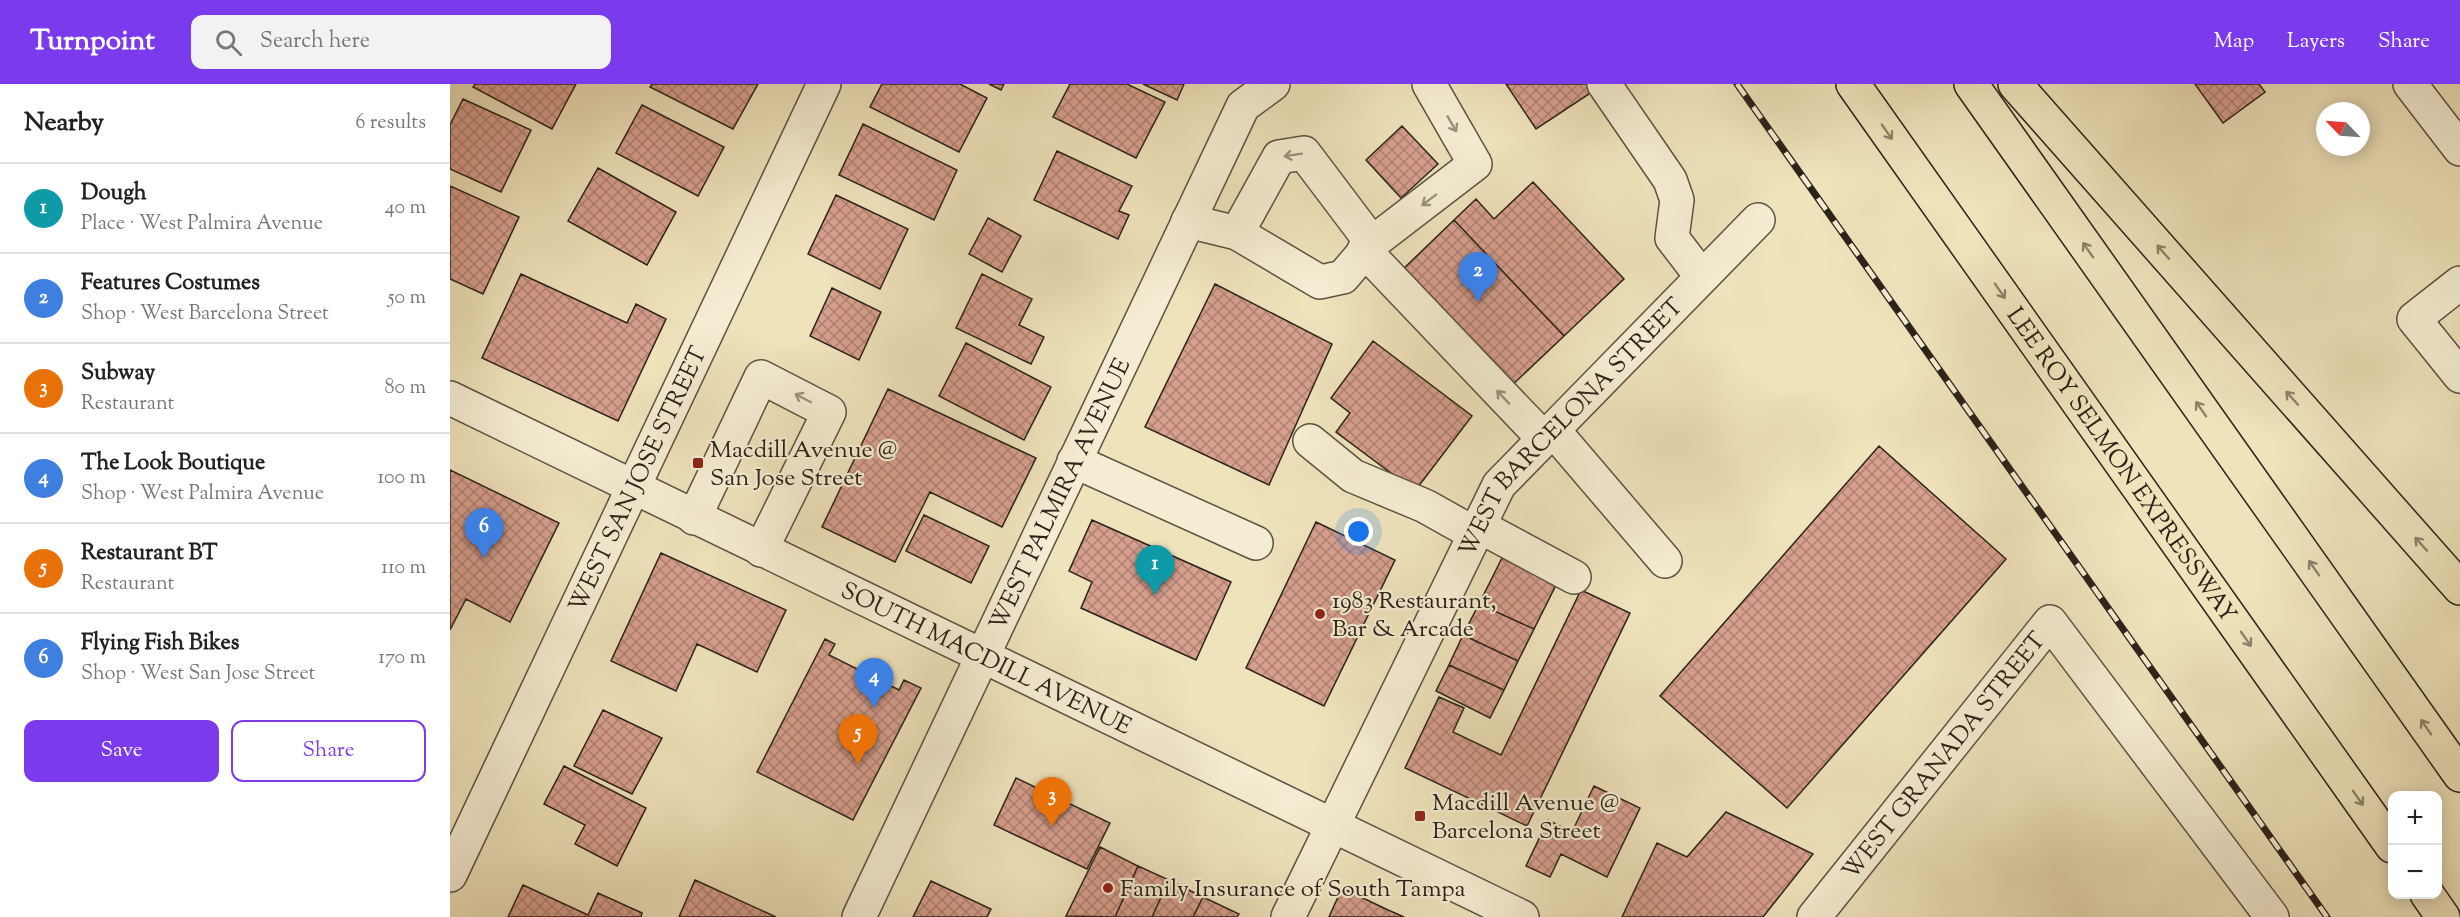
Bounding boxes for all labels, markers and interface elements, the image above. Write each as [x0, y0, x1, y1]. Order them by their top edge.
search box [191, 15, 611, 69]
text: Turnpoint [30, 22, 155, 62]
icon: search [212, 26, 245, 59]
text: Search here [260, 26, 370, 58]
text: Map [2214, 27, 2254, 57]
text: Layers [2287, 27, 2345, 57]
text: Share [2378, 27, 2430, 57]
north arrow [2316, 102, 2370, 156]
text: Nearby [24, 105, 104, 142]
text: 6 results [356, 109, 426, 138]
one-way arrow [1446, 115, 1458, 132]
one-way arrow [1881, 123, 1893, 139]
one-way arrow [1284, 149, 1304, 160]
text: Dough [81, 178, 147, 210]
one-way arrow [1421, 193, 1437, 206]
text: 1 [40, 194, 47, 223]
text: 40 m [385, 194, 426, 223]
text: Place · West Palmira Avenue [81, 210, 323, 239]
one-way arrow [2082, 242, 2095, 258]
one-way arrow [2156, 244, 2169, 260]
pin: 2 [1458, 252, 1498, 302]
text: Features Costumes [81, 268, 260, 300]
one-way arrow [1994, 282, 2006, 299]
text: 2 [39, 284, 48, 313]
text: 50 m [388, 284, 426, 313]
street label: WEST BARCELONA STREET [1451, 291, 1692, 563]
text: Shop · West Barcelona Street [81, 300, 329, 329]
street label: LEE ROY SELMON EXPRESSWAY [1997, 301, 2244, 630]
street label: WEST SAN JOSE STREET [562, 341, 717, 618]
street label: WEST PALMIRA AVENUE [982, 353, 1140, 637]
text: Subway [81, 358, 155, 390]
text: 3 [39, 374, 48, 403]
text: 80 m [385, 374, 426, 403]
text: Restaurant [81, 390, 174, 419]
one-way arrow [1497, 390, 1511, 405]
one-way arrow [2285, 391, 2299, 406]
one-way arrow [794, 392, 812, 403]
one-way arrow [2195, 401, 2207, 417]
place label: Macdill Avenue @ San Jose Street [710, 434, 898, 496]
text: The Look Boutique [81, 448, 265, 480]
marker: Macdill Avenue @ San Jose Street [691, 456, 705, 470]
text: 4 [38, 464, 49, 493]
text: 100 m [377, 464, 426, 493]
text: Shop · West Palmira Avenue [81, 480, 324, 509]
pin: 6 [465, 508, 504, 558]
your location [1344, 517, 1373, 546]
one-way arrow [2414, 537, 2428, 552]
text: Restaurant BT [81, 538, 217, 570]
pin: 1 [1136, 546, 1174, 595]
text: 5 [40, 554, 47, 583]
text: 110 m [381, 554, 426, 583]
one-way arrow [2308, 560, 2320, 577]
text: Restaurant [81, 570, 174, 599]
street label: SOUTH MACDILL AVENUE [834, 575, 1137, 745]
place label: 1983 Restaurant, Bar & Arcade [1332, 585, 1497, 647]
marker: 1983 Restaurant, Bar & Arcade [1313, 607, 1327, 621]
street label: WEST GRANADA STREET [1835, 625, 2055, 888]
text: Flying Fish Bikes [81, 628, 239, 660]
one-way arrow [2240, 630, 2252, 646]
text: 6 [39, 644, 48, 673]
text: 170 m [378, 644, 426, 673]
pin: 4 [854, 658, 894, 708]
text: Shop · West San Jose Street [81, 660, 315, 689]
pin: 5 [838, 714, 878, 764]
button: Save [24, 720, 219, 782]
button: Share [231, 720, 426, 782]
one-way arrow [2420, 720, 2432, 736]
pin: 3 [1032, 778, 1072, 827]
place label: Macdill Avenue @ Barcelona Street [1432, 787, 1620, 849]
one-way arrow [2352, 789, 2364, 805]
map controls [2388, 791, 2442, 899]
button: + [2388, 791, 2442, 845]
marker: Macdill Avenue @ Barcelona Street [1413, 809, 1427, 823]
button: − [2388, 845, 2442, 899]
place label: Family Insurance of South Tampa [1120, 873, 1466, 907]
marker: Family Insurance of South Tampa [1101, 881, 1115, 895]

